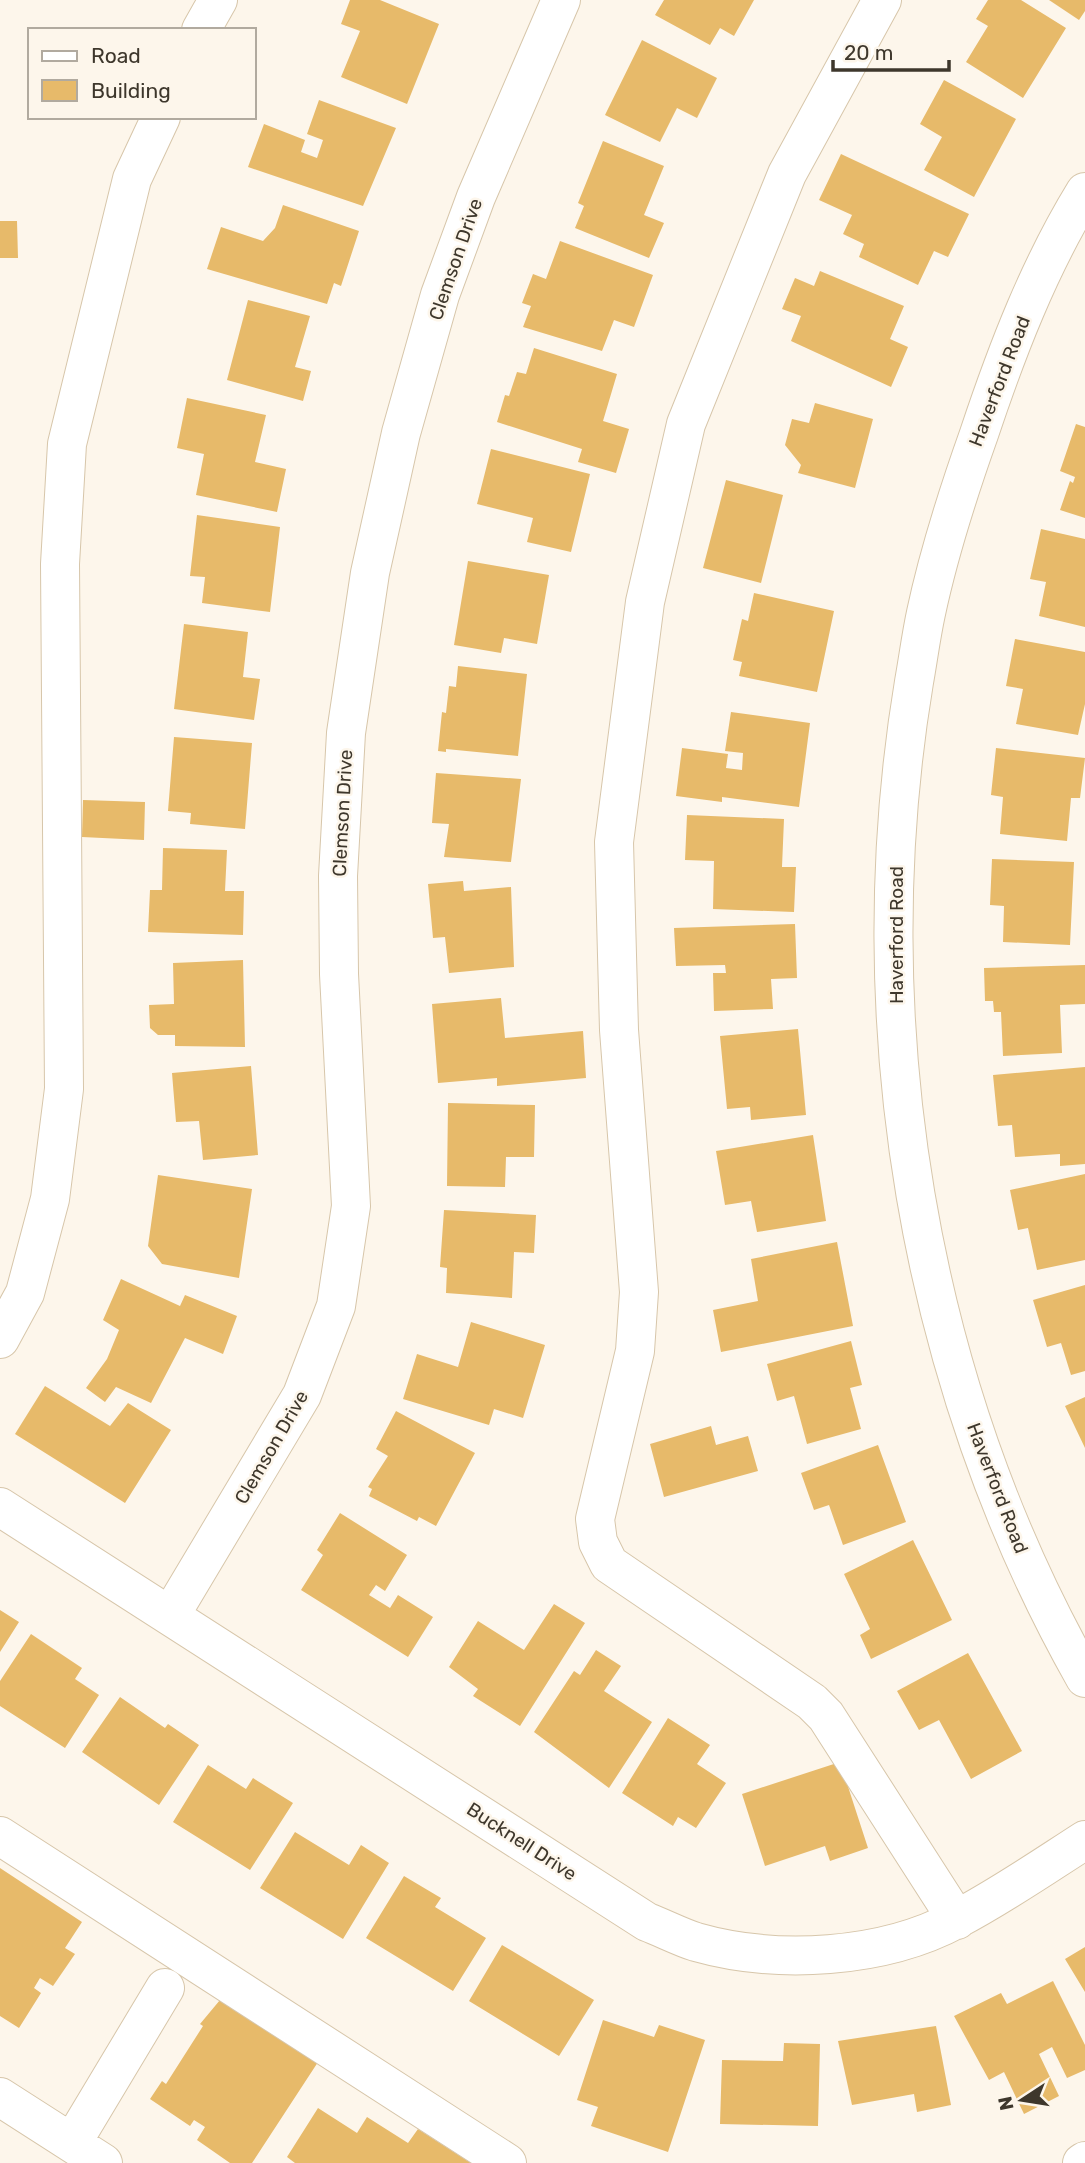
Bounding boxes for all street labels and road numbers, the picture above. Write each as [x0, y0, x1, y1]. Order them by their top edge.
street label: Clemson Drive [424, 195, 487, 323]
street label: Haverford Road [964, 313, 1035, 450]
street label: Clemson Drive [328, 749, 357, 877]
street label: Haverford Road [885, 866, 908, 1004]
street label: Clemson Drive [230, 1386, 313, 1508]
street label: Haverford Road [962, 1420, 1033, 1557]
street label: Bucknell Drive [463, 1797, 581, 1885]

